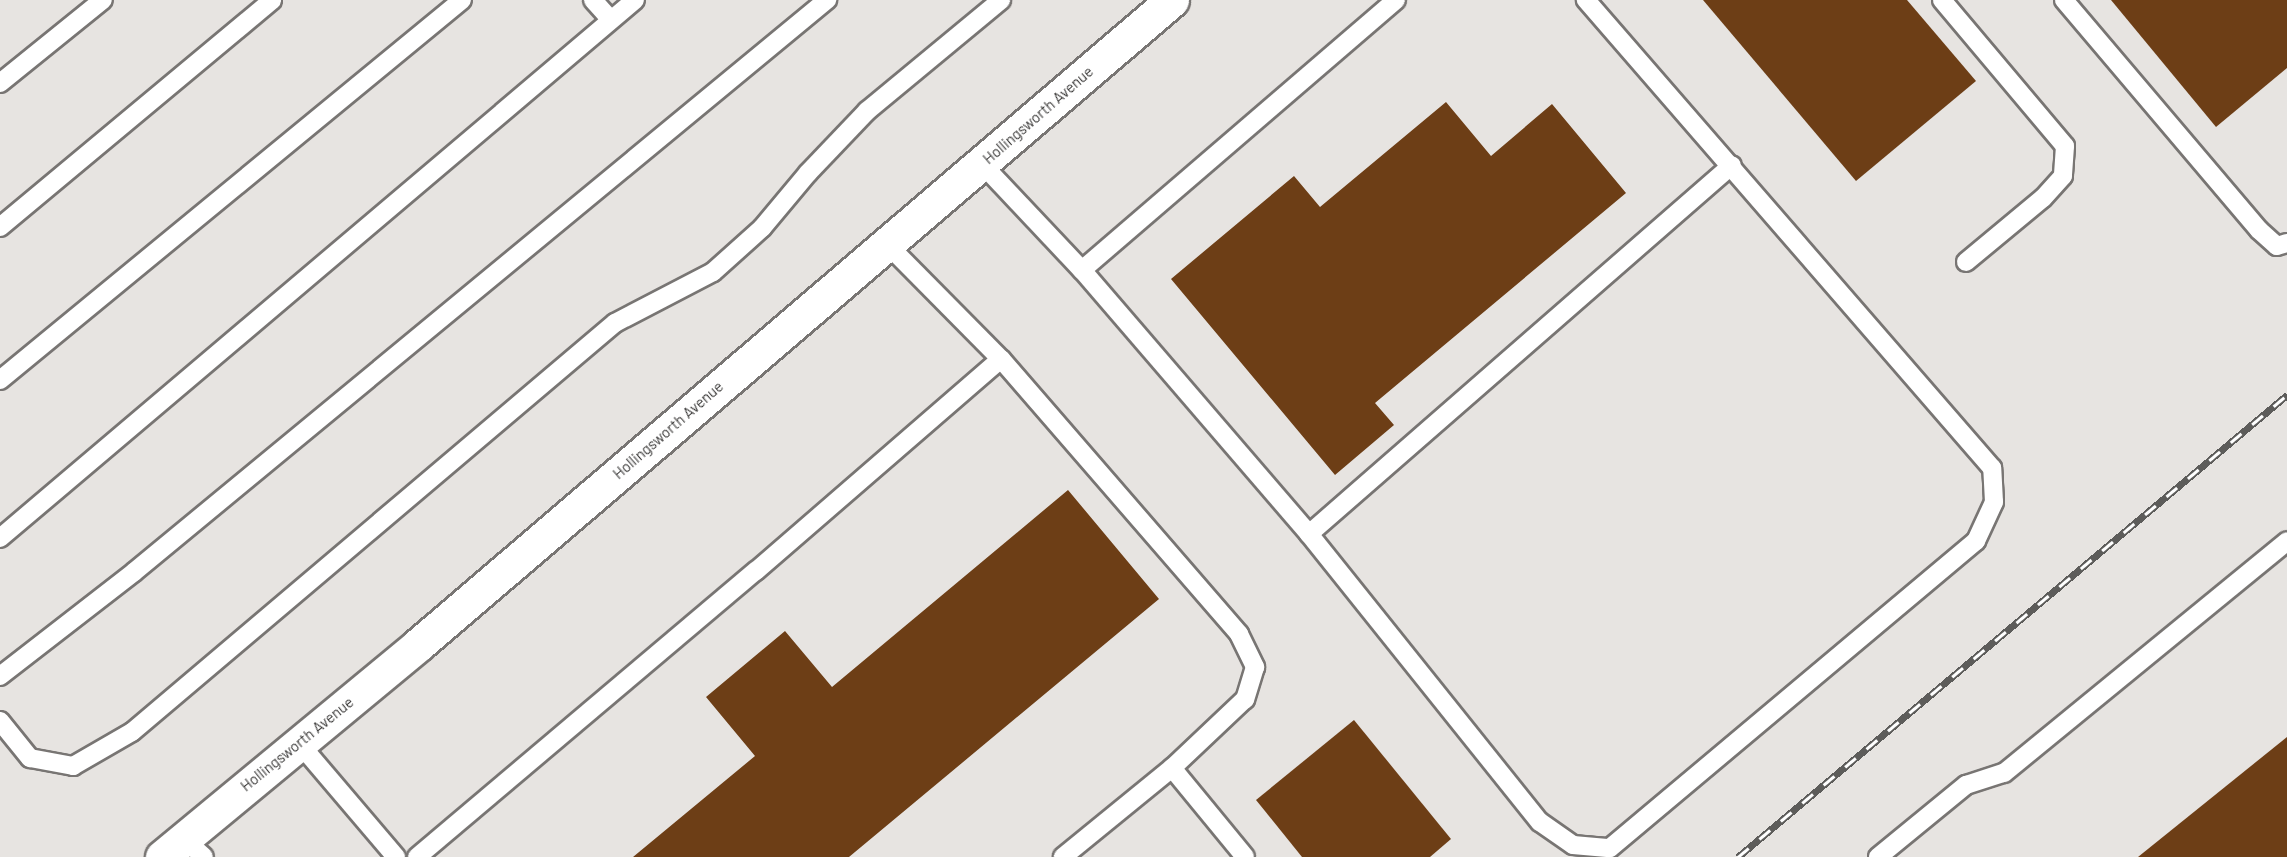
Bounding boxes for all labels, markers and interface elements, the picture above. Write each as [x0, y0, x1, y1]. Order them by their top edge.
street label: Hollingsworth Avenue [979, 62, 1097, 168]
street label: Hollingsworth Avenue [609, 377, 727, 483]
street label: Hollingsworth Avenue [237, 693, 357, 795]

